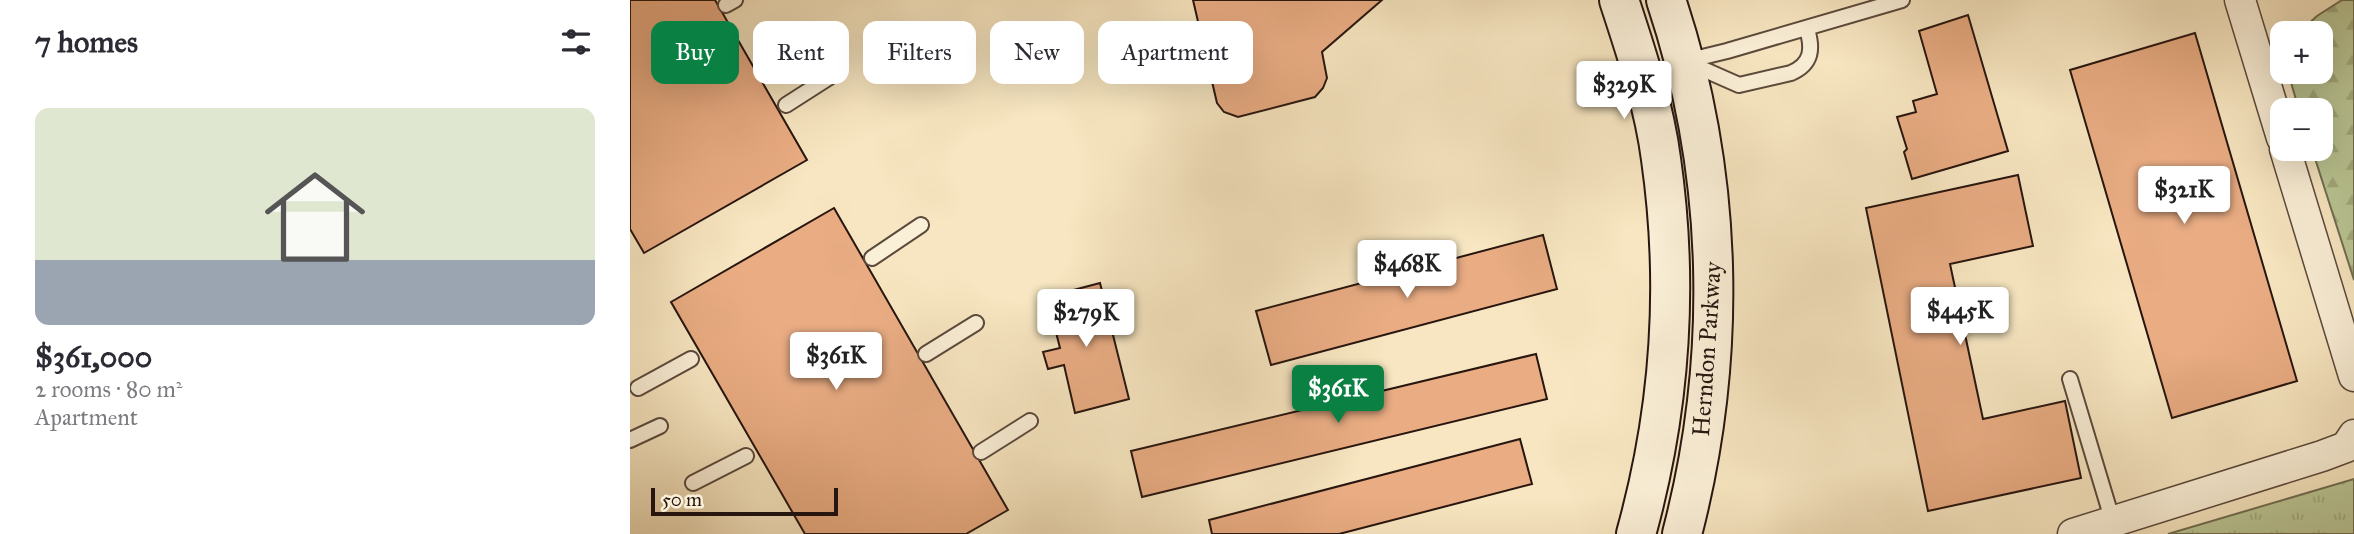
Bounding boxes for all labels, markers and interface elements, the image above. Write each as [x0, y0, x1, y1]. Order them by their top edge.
chip: Buy [651, 21, 739, 84]
chip: Rent [753, 21, 849, 84]
chip: Filters [863, 21, 976, 84]
chip: New [990, 21, 1084, 84]
chip: Apartment [1098, 21, 1253, 84]
map controls [2270, 21, 2333, 161]
button: + [2270, 21, 2333, 84]
icon: filters [557, 23, 595, 61]
text: 7 homes [35, 24, 138, 60]
pin: $329K [1575, 61, 1673, 121]
text: $329K [1592, 70, 1656, 98]
button: − [2270, 98, 2333, 161]
icon: home [252, 154, 378, 280]
pin: $321K [2135, 166, 2233, 226]
text: $321K [2154, 175, 2214, 203]
pin: $468K [1358, 240, 1456, 300]
text: $468K [1374, 249, 1440, 277]
street label: Herndon Parkway [1686, 260, 1728, 437]
pin: $445K [1911, 288, 2009, 347]
pin: $279K [1037, 290, 1135, 349]
text: $445K [1927, 296, 1993, 324]
text: $279K [1053, 298, 1119, 326]
pin: $361K [787, 332, 885, 392]
text: $361,000 [35, 339, 152, 375]
text: $361K [806, 341, 866, 369]
pin: $361K [1289, 366, 1387, 425]
text: $361K [1308, 374, 1368, 402]
text: 2 rooms · 80 m² [35, 375, 182, 403]
text: Apartment [35, 403, 138, 431]
scale bar [651, 485, 838, 517]
text: 50 m [662, 488, 702, 511]

